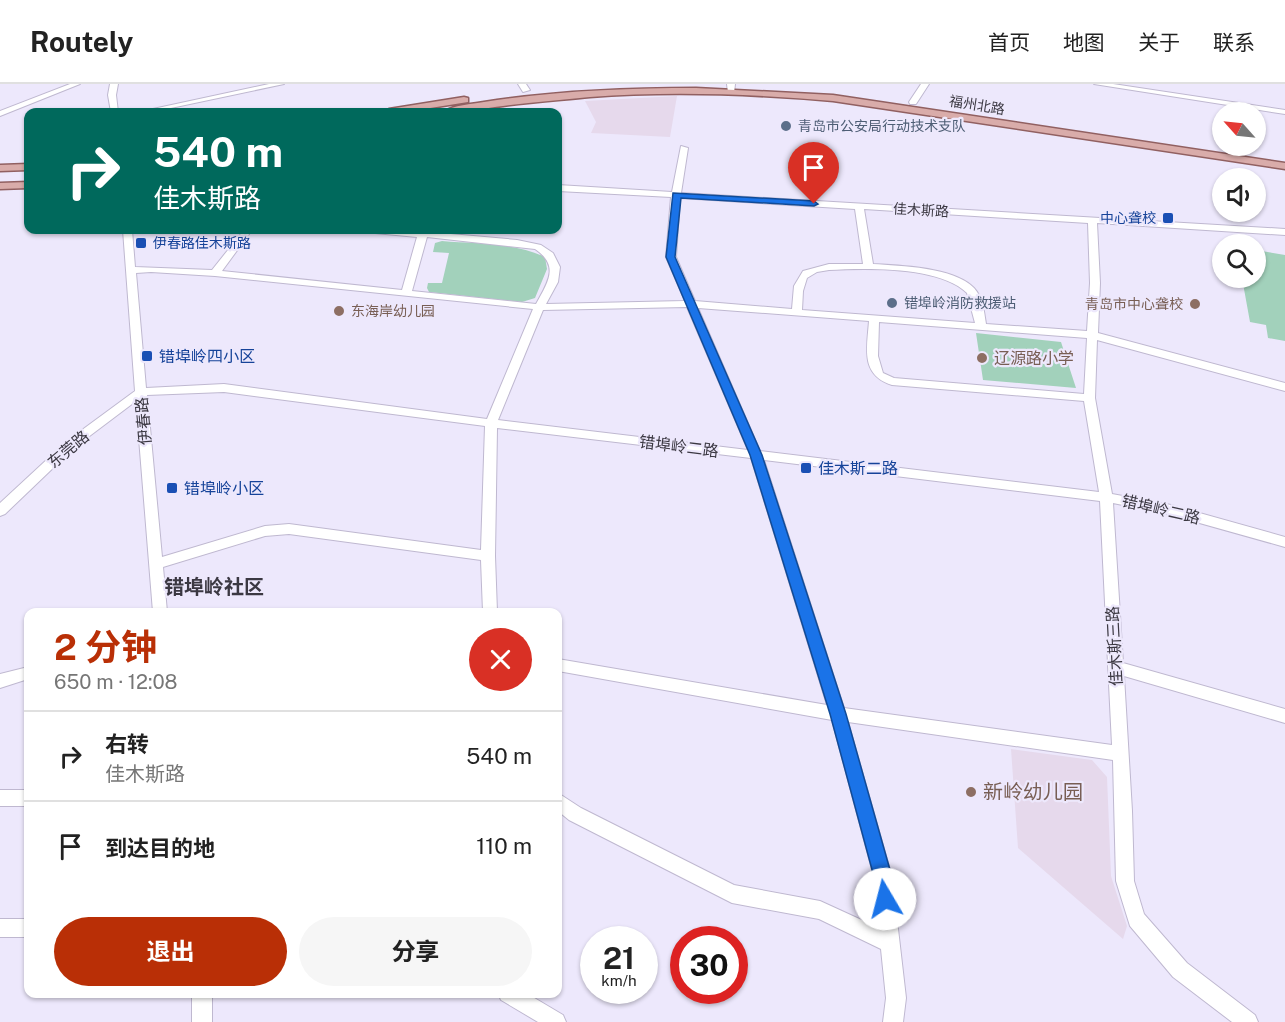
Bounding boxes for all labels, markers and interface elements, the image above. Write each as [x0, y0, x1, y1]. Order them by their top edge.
text: Routely [30, 25, 133, 58]
text: 首页 [988, 30, 1030, 55]
text: 地图 [1063, 30, 1105, 55]
text: 关于 [1138, 30, 1180, 55]
text: 联系 [1213, 30, 1255, 55]
street label: 福州北路 [948, 93, 1006, 117]
north arrow [1212, 102, 1266, 156]
map controls [1212, 102, 1266, 288]
place label: 青岛市公安局行动技术支队 [798, 118, 966, 134]
marker: 青岛市公安局行动技术支队 [779, 119, 793, 133]
text: 540 m [153, 127, 283, 176]
icon: right [54, 132, 132, 210]
pin [788, 142, 839, 204]
icon: arrive [797, 151, 830, 184]
button: sound [1212, 168, 1266, 222]
text: 佳木斯路 [153, 182, 261, 214]
street label: 佳木斯路 [893, 201, 949, 219]
place label: 中心聋校 [1100, 210, 1156, 226]
marker: 中心聋校 [1161, 211, 1175, 225]
button: search [1212, 234, 1266, 288]
place label: 伊春路佳木斯路 [153, 235, 251, 251]
marker: 伊春路佳木斯路 [134, 236, 148, 250]
place label: 错埠岭消防救援站 [904, 295, 1016, 311]
marker: 错埠岭消防救援站 [885, 296, 899, 310]
place label: 青岛市中心聋校 [1085, 296, 1183, 312]
marker: 青岛市中心聋校 [1188, 297, 1202, 311]
place label: 东海岸幼儿园 [351, 303, 435, 319]
marker: 东海岸幼儿园 [332, 304, 346, 318]
place label: 错埠岭四小区 [159, 347, 255, 366]
marker: 错埠岭四小区 [140, 349, 154, 363]
place label: 辽源路小学 [994, 349, 1074, 368]
marker: 辽源路小学 [975, 351, 989, 365]
street label: 伊春路 [132, 396, 155, 446]
street label: 东莞路 [44, 427, 93, 472]
street label: 错埠岭二路 [638, 432, 720, 461]
place label: 佳木斯二路 [818, 459, 898, 478]
marker: 佳木斯二路 [799, 461, 813, 475]
place label: 错埠岭小区 [184, 479, 264, 498]
marker: 错埠岭小区 [165, 481, 179, 495]
street label: 错埠岭二路 [1120, 491, 1202, 528]
district label: 错埠岭社区 [164, 575, 264, 599]
street label: 佳木斯三路 [1103, 606, 1126, 686]
text: 2 分钟 [54, 626, 157, 668]
button: close [469, 628, 532, 691]
text: 650 m · 12:08 [54, 670, 177, 694]
text: 右转 [105, 731, 149, 757]
icon: right [54, 740, 87, 773]
text: 540 m [466, 743, 532, 769]
text: 佳木斯路 [105, 762, 185, 786]
place label: 新岭幼儿园 [983, 780, 1083, 804]
marker: 新岭幼儿园 [964, 785, 978, 799]
icon: arrive [54, 830, 87, 863]
text: 110 m [476, 833, 532, 859]
text: 到达目的地 [105, 835, 215, 861]
position arrow [853, 867, 917, 931]
button: 退出 [54, 917, 287, 986]
button: 分享 [299, 917, 532, 986]
speed limit sign: 30 [670, 926, 748, 1004]
text: 21 [603, 940, 635, 976]
text: km/h [601, 972, 637, 989]

